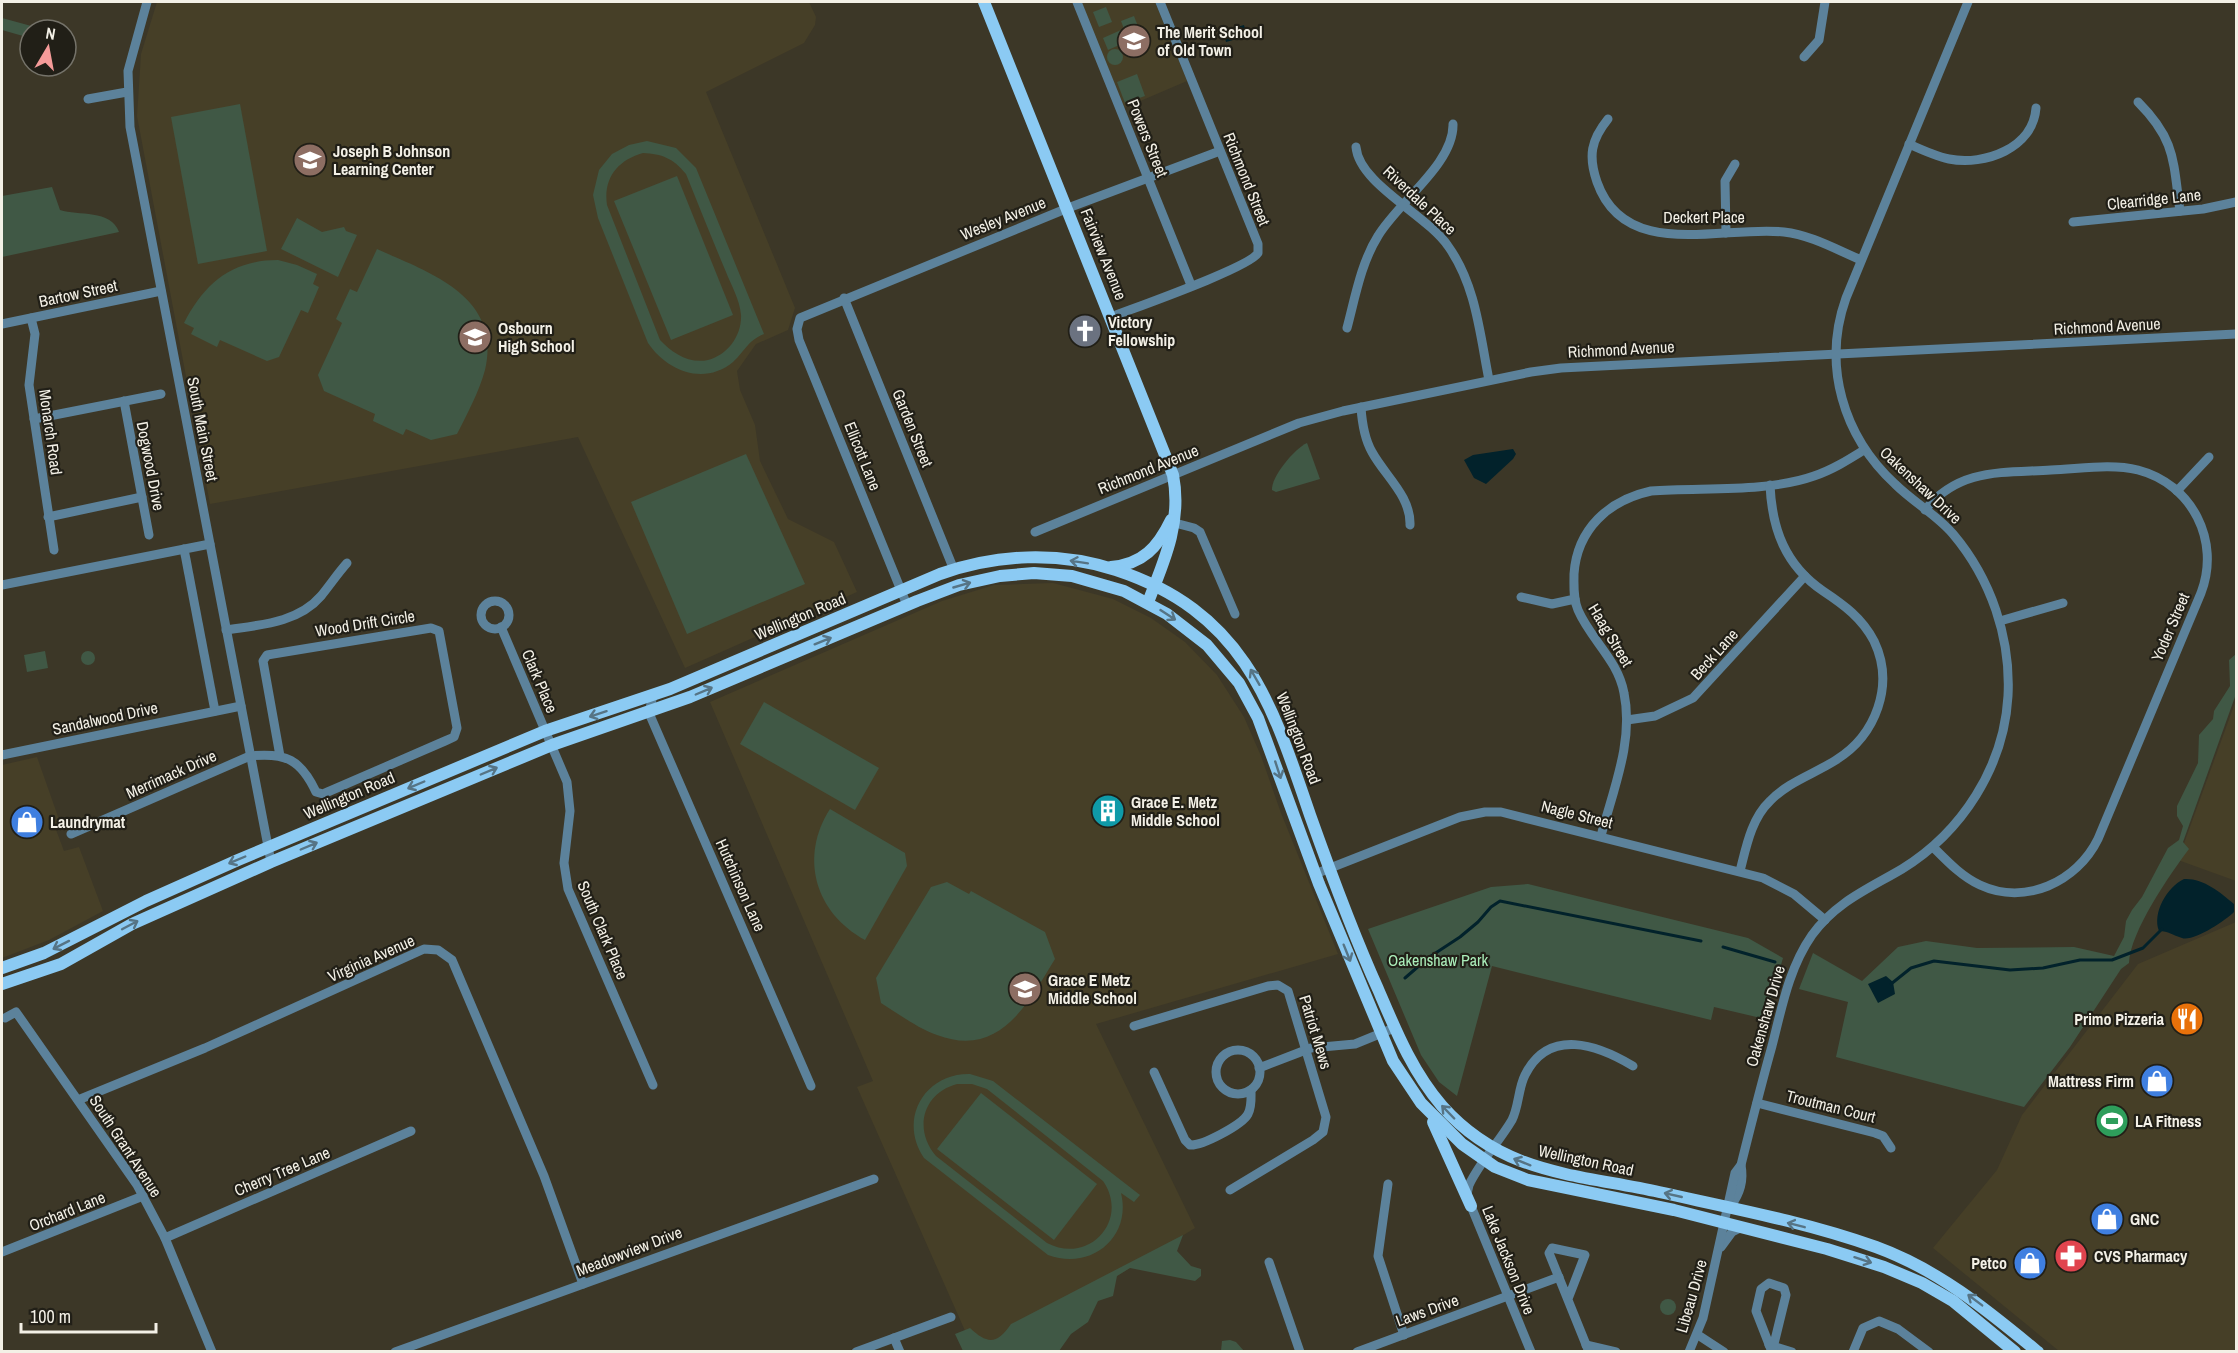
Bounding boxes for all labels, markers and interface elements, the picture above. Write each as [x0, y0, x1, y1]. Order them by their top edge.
north arrow [18, 18, 78, 78]
place label: The Merit School of Old Town [1157, 21, 1263, 61]
text: N [44, 22, 57, 45]
school or university icon: The Merit School of Old Town [1116, 23, 1152, 59]
street label: Powers Street [1122, 96, 1174, 181]
street label: Richmond Street [1218, 129, 1276, 229]
place label: Joseph B Johnson Learning Center [333, 140, 450, 180]
school or university icon: Joseph B Johnson Learning Center [292, 142, 328, 178]
street label: Riverdale Place [1379, 160, 1461, 240]
street label: Clearridge Lane [2106, 183, 2202, 215]
street label: Wesley Avenue [957, 191, 1049, 245]
street label: Fairview Avenue [1076, 205, 1132, 303]
street label: Deckert Place [1663, 206, 1745, 228]
street label: Bartow Street [37, 274, 120, 312]
place label: Victory Fellowship [1108, 311, 1175, 351]
street label: Richmond Avenue [2053, 312, 2161, 340]
church icon: Victory Fellowship [1067, 313, 1103, 349]
place label: Osbourn High School [498, 317, 575, 357]
school or university icon: Osbourn High School [457, 319, 493, 355]
street label: Richmond Avenue [1567, 335, 1675, 363]
street label: South Main Street [182, 375, 224, 483]
street label: Garden Street [887, 386, 939, 471]
street label: Monarch Road [34, 388, 68, 476]
street label: Ellicott Lane [839, 418, 887, 494]
street label: Dogwood Drive [132, 420, 170, 512]
street label: Richmond Avenue [1094, 439, 1202, 499]
street label: Oakenshaw Drive [1875, 441, 1967, 529]
one-way arrow [1069, 556, 1089, 567]
one-way arrow [952, 579, 971, 590]
street label: Wellington Road [751, 587, 849, 645]
street label: Yoder Street [2146, 589, 2194, 665]
street label: Haag Street [1584, 599, 1639, 671]
street label: Wood Drift Circle [314, 604, 416, 642]
one-way arrow [1160, 608, 1177, 621]
street label: Beck Lane [1685, 624, 1743, 684]
one-way arrow [814, 635, 832, 646]
street label: Clark Place [517, 646, 563, 716]
one-way arrow [1248, 669, 1260, 686]
one-way arrow [694, 685, 712, 696]
street label: Wellington Road [1271, 689, 1327, 787]
street label: Sandalwood Drive [50, 696, 160, 740]
one-way arrow [589, 709, 608, 720]
street label: Merrimack Drive [122, 744, 220, 804]
one-way arrow [1274, 760, 1285, 779]
one-way arrow [479, 765, 497, 776]
street label: Wellington Road [300, 766, 398, 824]
one-way arrow [408, 780, 426, 791]
place label: Grace E. Metz Middle School [1131, 791, 1220, 831]
building icon: Grace E. Metz Middle School [1090, 793, 1126, 829]
street label: Nagle Street [1539, 795, 1615, 834]
shop icon: Laundrymat [9, 804, 45, 840]
place label: Laundrymat [50, 811, 126, 833]
street label: Hutchinson Lane [711, 835, 771, 935]
one-way arrow [299, 840, 317, 851]
one-way arrow [228, 855, 246, 866]
street label: South Clark Place [572, 877, 634, 983]
one-way arrow [121, 919, 139, 930]
street label: Virginia Avenue [324, 929, 418, 987]
one-way arrow [52, 939, 70, 951]
one-way arrow [1342, 943, 1353, 961]
park label: Oakenshaw Park [1388, 949, 1488, 971]
street label: Oakenshaw Drive [1740, 963, 1790, 1069]
place label: Grace E Metz Middle School [1048, 969, 1137, 1009]
school or university icon: Grace E Metz Middle School [1007, 971, 1043, 1007]
street label: Patriot Mews [1294, 992, 1338, 1072]
restaurant icon: Primo Pizzeria [2169, 1001, 2205, 1037]
place label: Primo Pizzeria [2074, 1008, 2165, 1030]
shop icon: Mattress Firm [2139, 1063, 2175, 1099]
place label: Mattress Firm [2048, 1070, 2134, 1092]
street label: Troutman Court [1784, 1084, 1878, 1128]
street label: South Grant Avenue [85, 1091, 167, 1201]
sports icon: LA Fitness [2094, 1103, 2130, 1139]
one-way arrow [1441, 1104, 1456, 1119]
place label: LA Fitness [2135, 1110, 2202, 1132]
street label: Wellington Road [1536, 1139, 1636, 1181]
street label: Cherry Tree Lane [231, 1141, 333, 1201]
one-way arrow [1513, 1156, 1531, 1167]
street label: Orchard Lane [26, 1186, 108, 1236]
one-way arrow [1663, 1189, 1683, 1200]
shop icon: GNC [2089, 1201, 2125, 1237]
street label: Lake Jackson Drive [1477, 1202, 1541, 1318]
place label: GNC [2130, 1208, 2159, 1230]
one-way arrow [1787, 1218, 1806, 1230]
street label: Meadowview Drive [573, 1221, 685, 1281]
pharmacy icon: CVS Pharmacy [2053, 1238, 2089, 1274]
shop icon: Petco [2012, 1245, 2048, 1281]
place label: CVS Pharmacy [2094, 1245, 2188, 1267]
place label: Petco [1971, 1252, 2007, 1274]
one-way arrow [1853, 1255, 1872, 1266]
street label: Libeau Drive [1670, 1257, 1712, 1335]
street label: Laws Drive [1392, 1288, 1462, 1332]
one-way arrow [1967, 1294, 1983, 1306]
scale bar [21, 1296, 156, 1334]
text: 100 m [30, 1304, 71, 1329]

